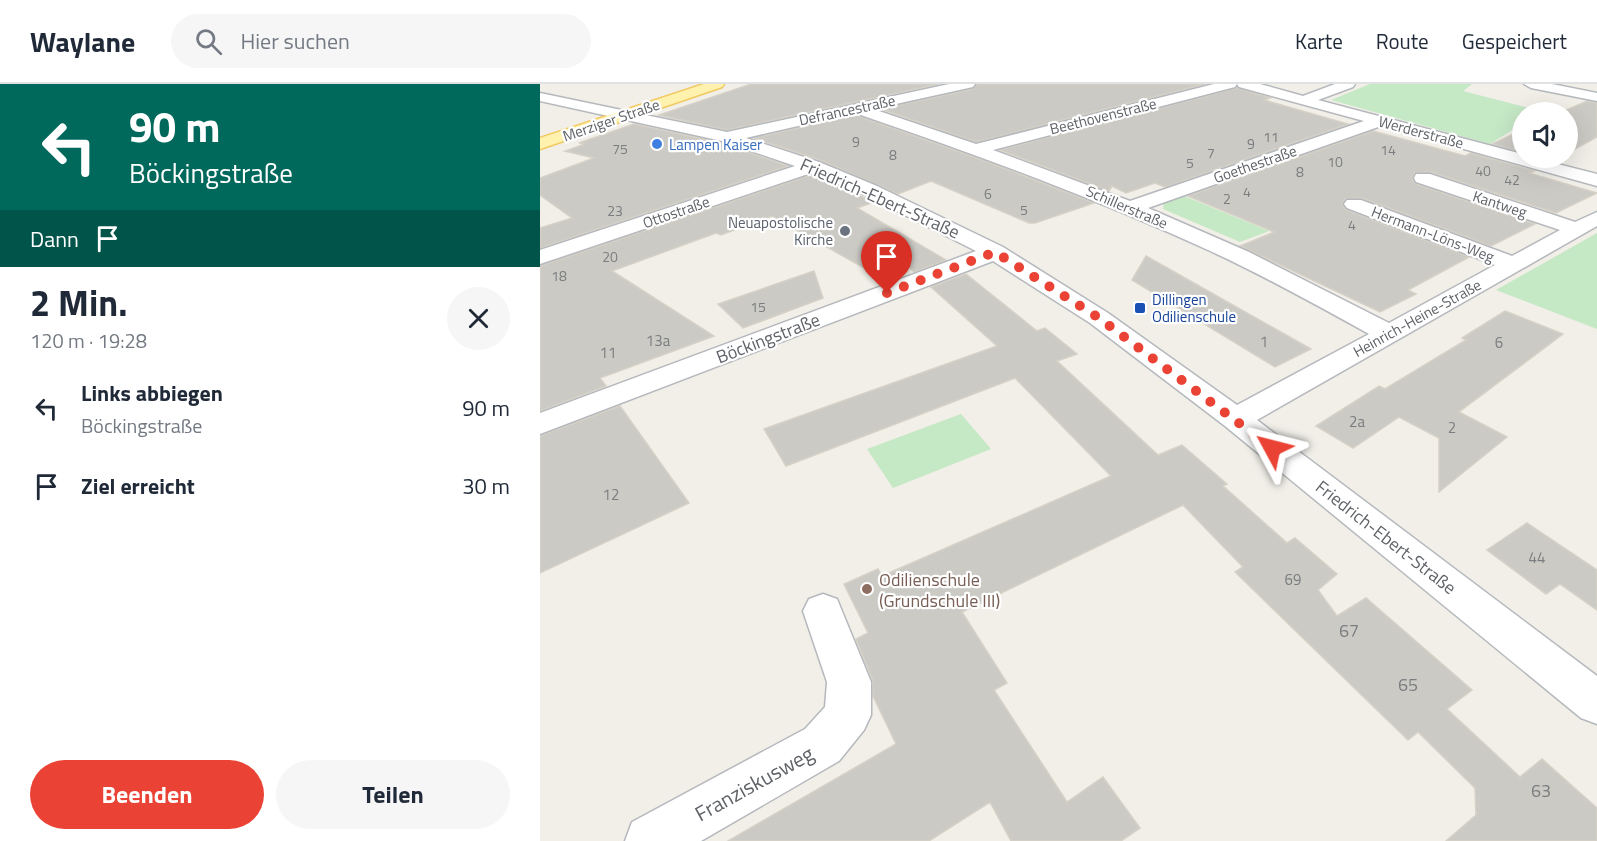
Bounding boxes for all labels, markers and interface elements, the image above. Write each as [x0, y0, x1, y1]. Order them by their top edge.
search box [171, 14, 591, 68]
text: Waylane [30, 20, 135, 63]
text: Hier suchen [240, 24, 350, 58]
icon: search [192, 25, 225, 58]
text: Karte [1295, 25, 1343, 57]
text: Route [1376, 25, 1429, 57]
text: Gespeichert [1462, 25, 1567, 57]
street label: Defrancestraße [797, 89, 897, 131]
street label: Beethovenstraße [1047, 92, 1159, 140]
street label: Merziger Straße [559, 93, 663, 147]
text: 90 m [129, 94, 221, 158]
map controls [1512, 102, 1578, 168]
button: sound [1512, 102, 1578, 168]
icon: left [30, 108, 108, 186]
street label: Werderstraße [1376, 110, 1466, 154]
house number: 11 [1263, 126, 1279, 147]
house number: 9 [852, 131, 860, 152]
place label: Lampen Kaiser [669, 133, 762, 156]
house number: 9 [1247, 133, 1255, 154]
marker: Lampen Kaiser [650, 137, 664, 151]
house number: 75 [612, 138, 628, 159]
street label: Goethestraße [1210, 139, 1300, 189]
house number: 14 [1380, 139, 1396, 160]
house number: 7 [1207, 142, 1215, 163]
house number: 8 [889, 144, 897, 165]
street label: Friedrich-Ebert-Straße [796, 151, 964, 245]
house number: 10 [1327, 151, 1343, 172]
text: Böckingstraße [129, 152, 293, 193]
house number: 5 [1186, 152, 1194, 173]
house number: 40 [1475, 160, 1491, 181]
house number: 8 [1296, 161, 1304, 182]
house number: 42 [1504, 169, 1520, 190]
street label: Schillerstraße [1083, 179, 1171, 235]
house number: 4 [1243, 181, 1251, 202]
house number: 6 [984, 183, 992, 204]
street label: Kantweg [1470, 184, 1530, 224]
house number: 2 [1223, 188, 1231, 209]
street label: Ottostraße [639, 190, 713, 234]
house number: 5 [1020, 199, 1028, 220]
house number: 23 [607, 200, 623, 221]
street label: Hermann-Löns-Weg [1368, 200, 1498, 268]
place label: Neuapostolische Kirche [728, 211, 833, 251]
house number: 4 [1348, 214, 1356, 235]
text: Dann [30, 222, 79, 256]
icon: arrive [91, 222, 124, 255]
marker: Neuapostolische Kirche [838, 224, 852, 238]
pin [861, 231, 912, 293]
icon: arrive [870, 240, 903, 273]
house number: 20 [602, 246, 618, 267]
house number: 18 [551, 265, 567, 286]
street label: Heinrich-Heine-Straße [1349, 273, 1485, 363]
text: 2 Min. [30, 275, 127, 330]
button: close [447, 287, 510, 350]
place label: Dillingen Odilienschule [1152, 288, 1236, 328]
house number: 15 [750, 296, 766, 317]
marker: Dillingen Odilienschule [1133, 301, 1147, 315]
street label: Böckingstraße [712, 306, 824, 370]
text: 120 m · 19:28 [30, 325, 147, 356]
house number: 13a [646, 329, 671, 352]
house number: 1 [1260, 330, 1268, 353]
house number: 6 [1495, 331, 1503, 354]
house number: 11 [600, 341, 616, 364]
text: Links abbiegen [81, 376, 223, 410]
text: 90 m [462, 391, 510, 425]
icon: left [30, 392, 63, 425]
text: Böckingstraße [81, 410, 202, 441]
house number: 2a [1349, 410, 1365, 433]
position arrow [1240, 416, 1304, 480]
house number: 2 [1448, 416, 1456, 439]
text: Ziel erreicht [81, 469, 195, 503]
text: 30 m [462, 469, 510, 503]
icon: arrive [30, 470, 63, 503]
street label: Friedrich-Ebert-Straße [1310, 473, 1462, 601]
house number: 12 [603, 483, 619, 506]
house number: 44 [1529, 546, 1545, 569]
place label: Odilienschule (Grundschule III) [879, 566, 1000, 614]
house number: 69 [1285, 568, 1301, 591]
marker: Odilienschule (Grundschule III) [860, 582, 874, 596]
house number: 67 [1339, 617, 1359, 644]
house number: 65 [1398, 671, 1418, 698]
street label: Franziskusweg [689, 737, 820, 829]
button: Beenden [30, 760, 264, 829]
button: Teilen [276, 760, 510, 829]
house number: 63 [1531, 777, 1551, 804]

